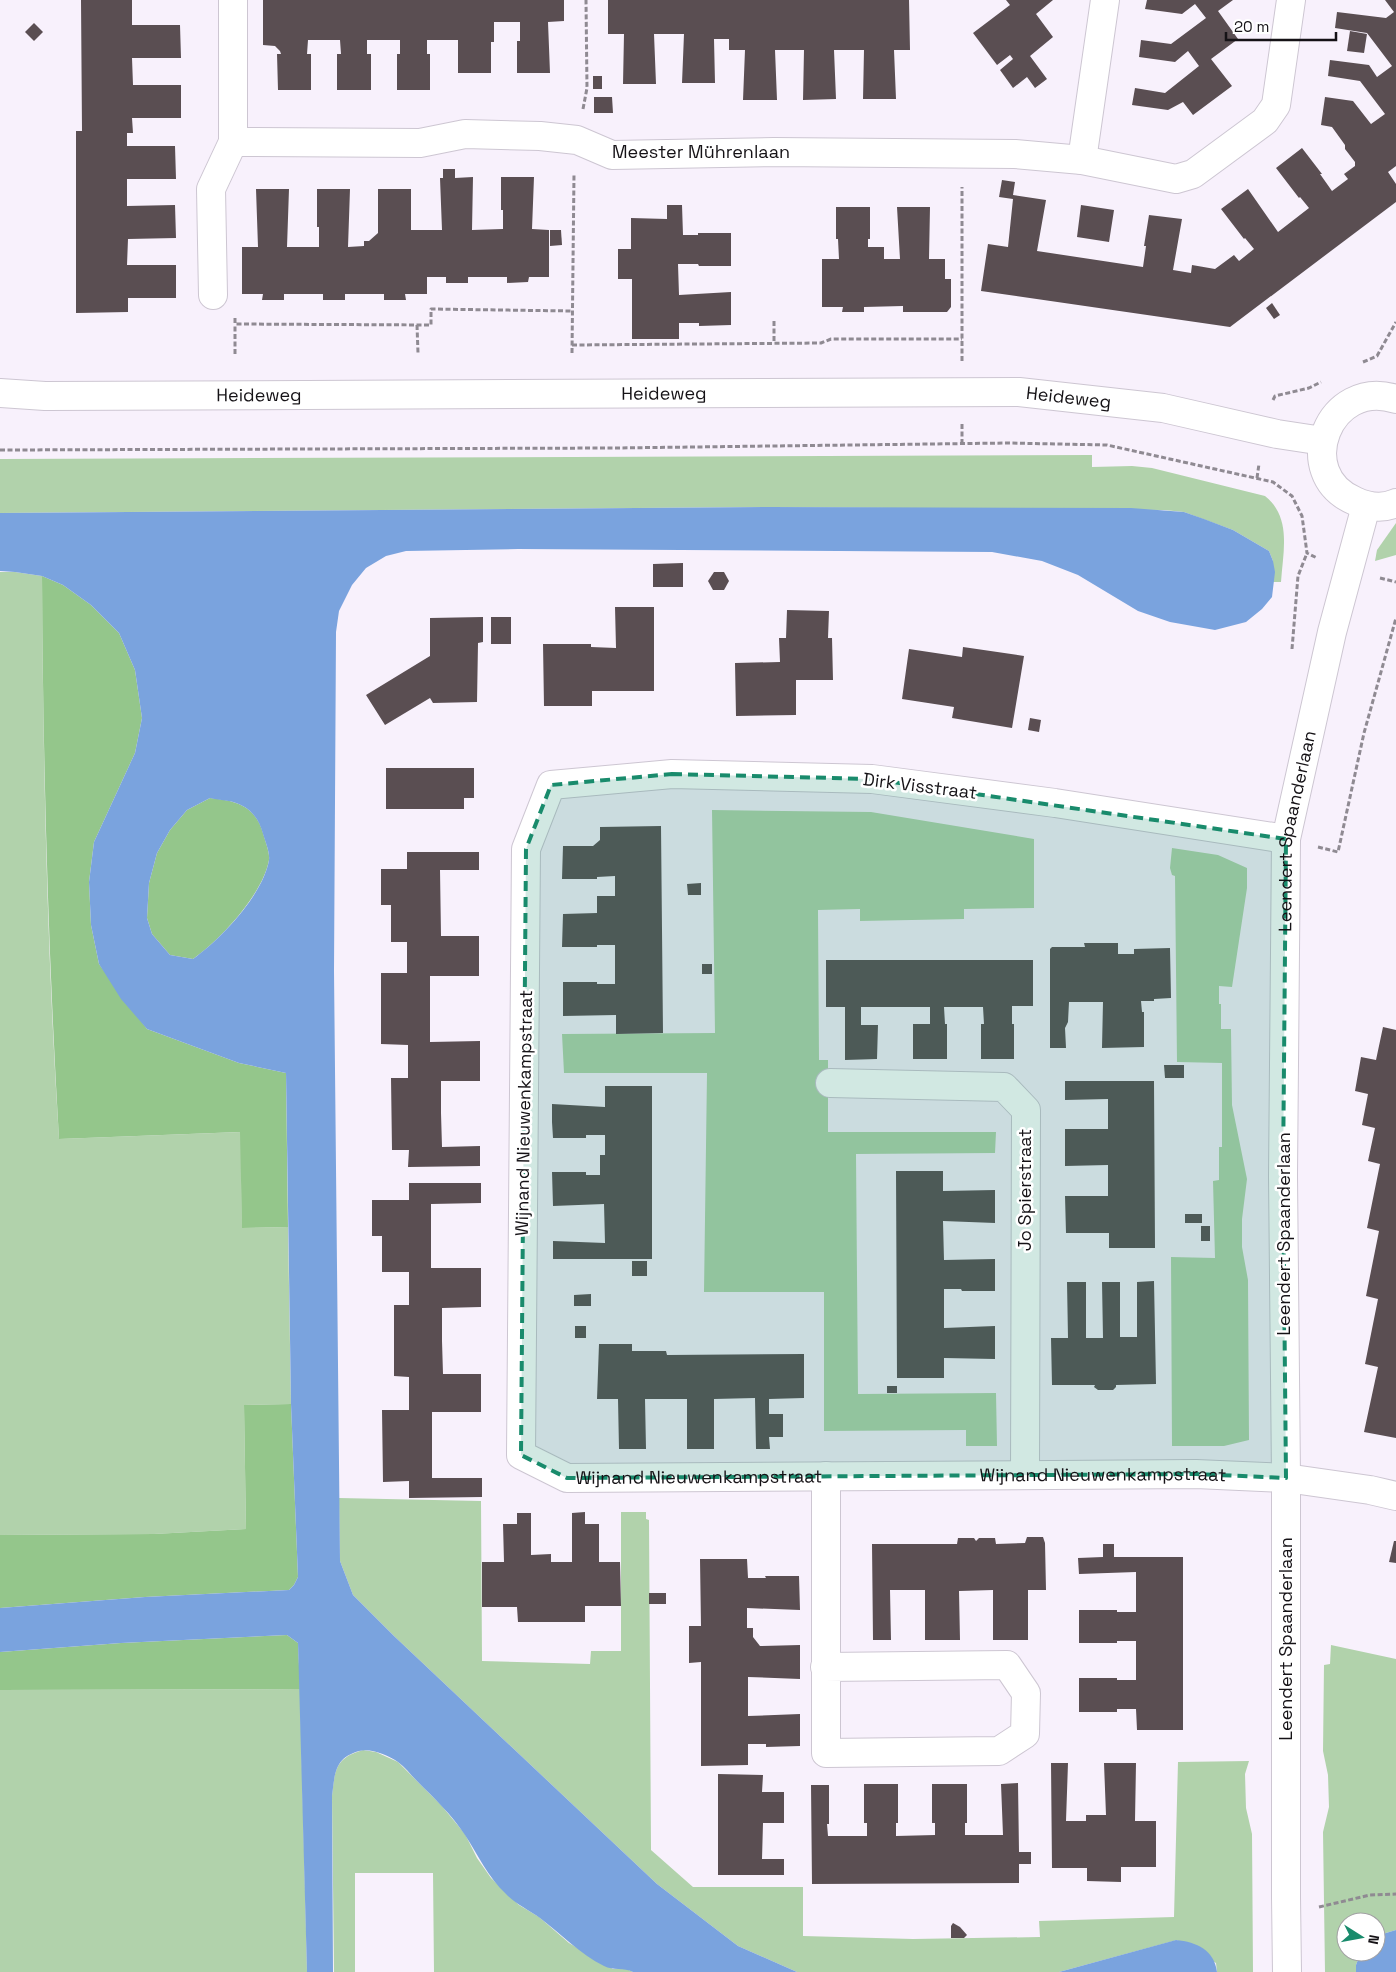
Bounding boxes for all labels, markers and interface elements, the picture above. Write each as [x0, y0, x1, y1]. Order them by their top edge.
scale bar [1226, 10, 1336, 42]
text: 20 m [1234, 17, 1269, 36]
street label: Meester Mührenlaan [612, 140, 790, 163]
street label: Heideweg [621, 381, 707, 405]
street label: Heideweg [1025, 381, 1112, 413]
street label: Heideweg [216, 383, 302, 406]
street label: Leendert Spaanderlaan [1273, 728, 1321, 932]
street label: Dirk Visstraat [862, 767, 978, 804]
street label: Wijnand Nieuwenkampstraat [510, 990, 537, 1236]
street label: Jo Spierstraat [1013, 1129, 1036, 1251]
street label: Leendert Spaanderlaan [1272, 1132, 1295, 1336]
street label: Wijnand Nieuwenkampstraat [979, 1462, 1227, 1486]
street label: Wijnand Nieuwenkampstraat [575, 1464, 822, 1489]
street label: Leendert Spaanderlaan [1274, 1537, 1297, 1741]
north arrow [1336, 1912, 1386, 1962]
text: N [1364, 1933, 1383, 1946]

